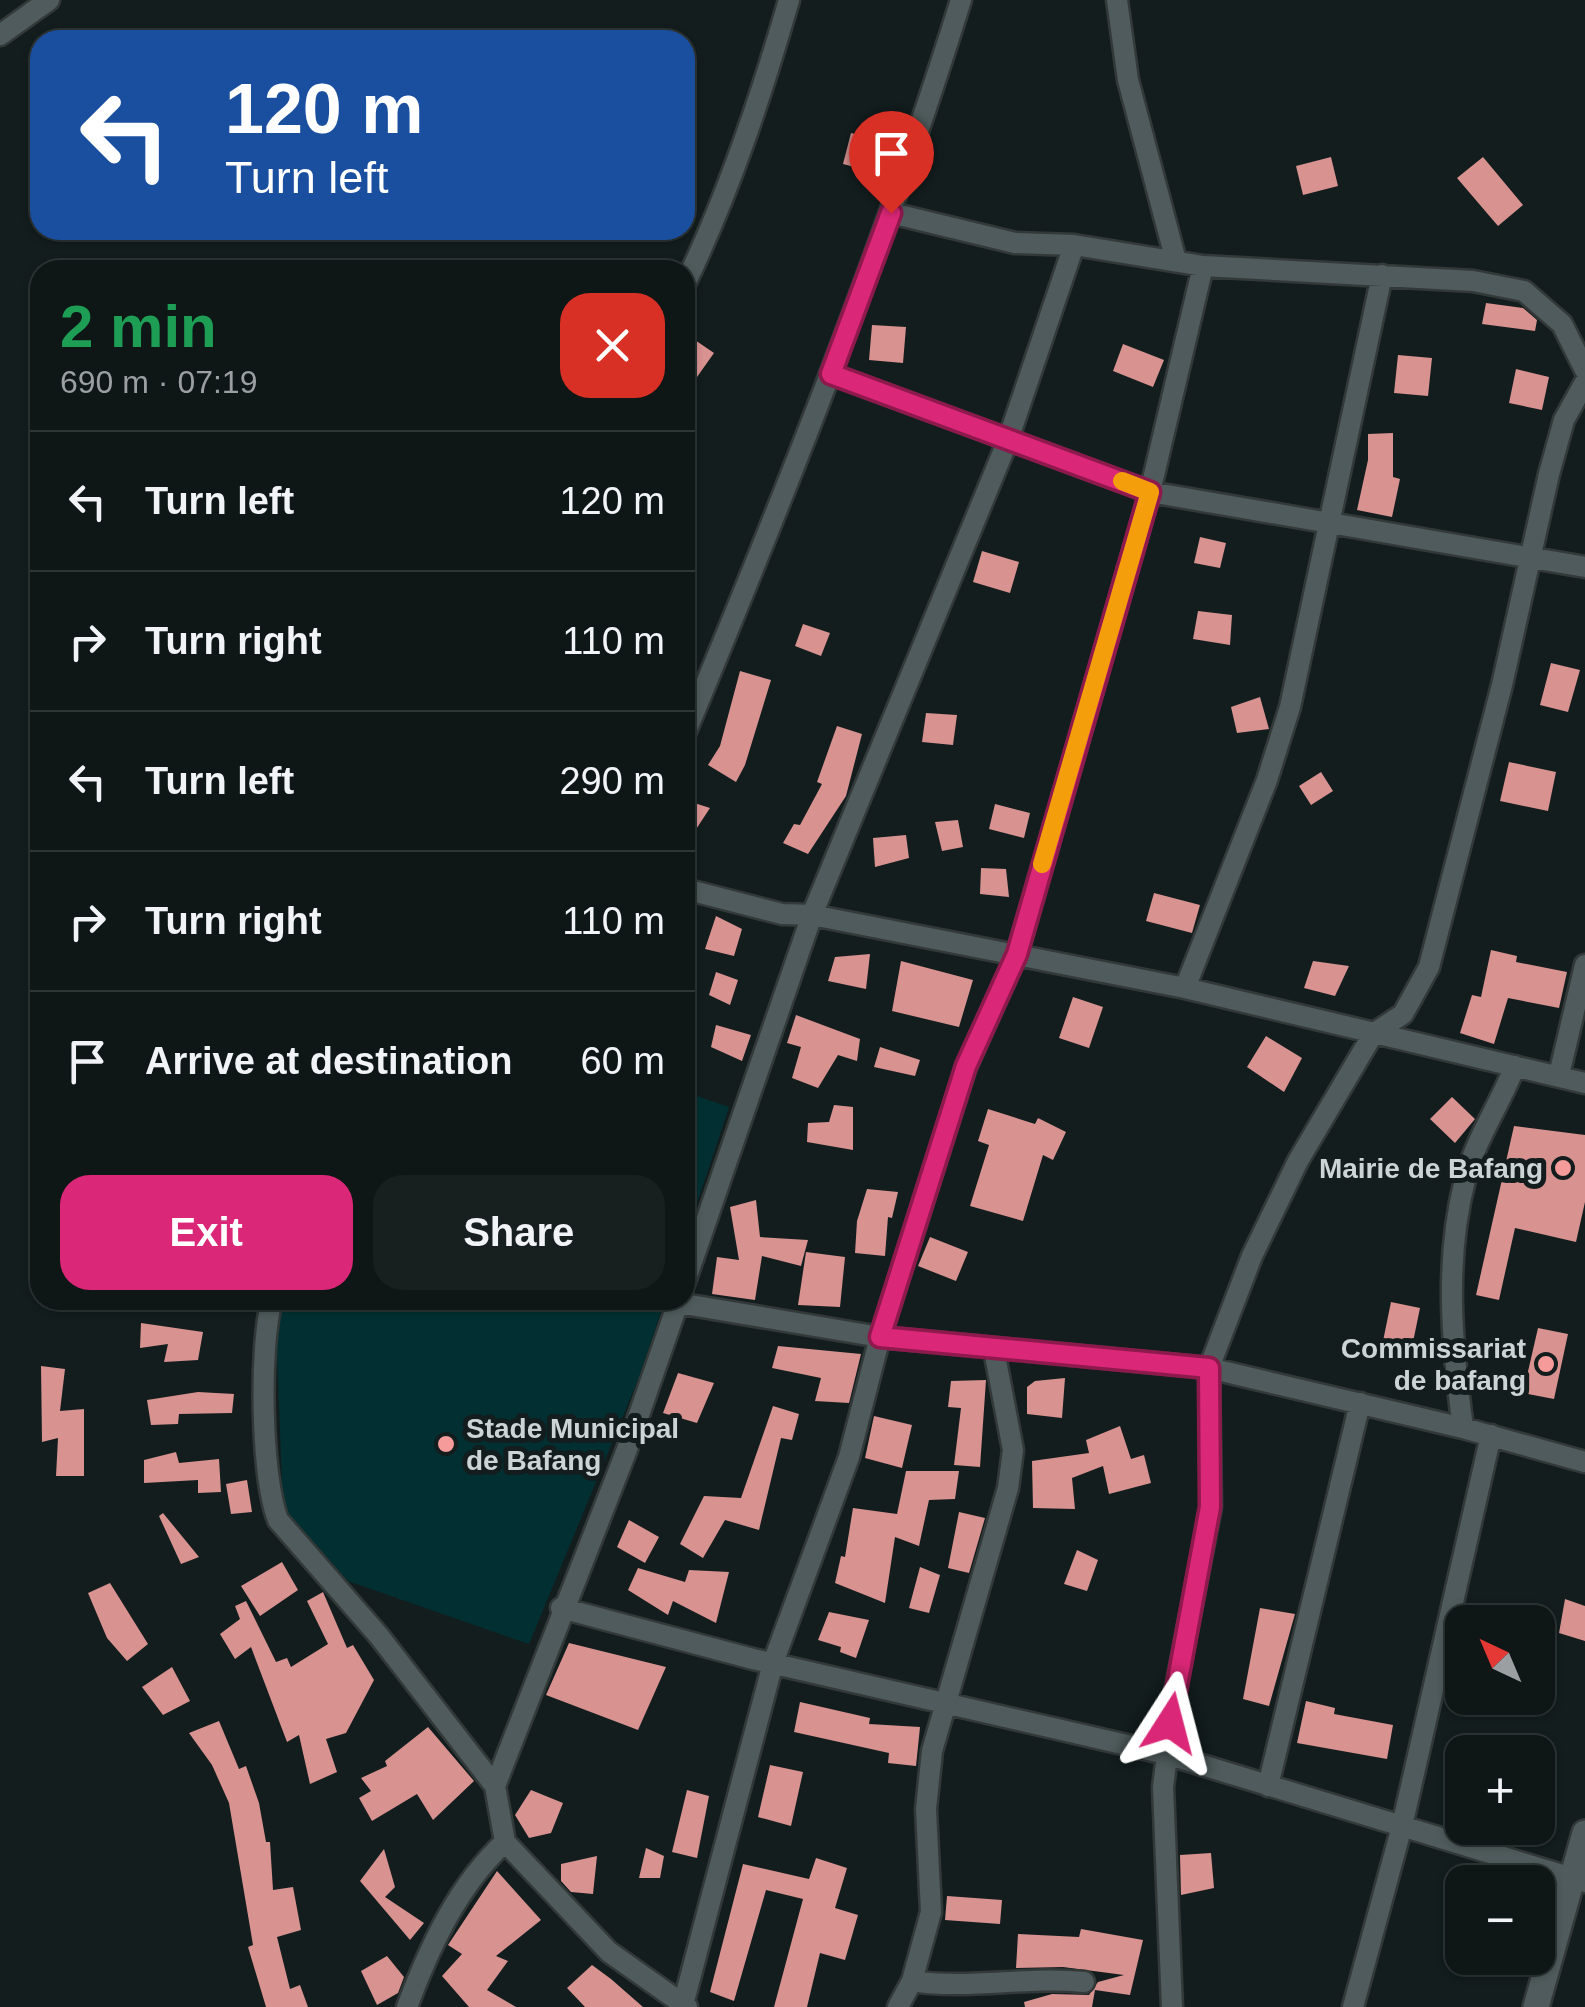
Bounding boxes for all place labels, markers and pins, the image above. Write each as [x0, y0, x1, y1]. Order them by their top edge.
pin [849, 111, 934, 214]
place label: Mairie de Bafang [1319, 1153, 1543, 1184]
marker: Mairie de Bafang [1552, 1157, 1574, 1179]
place label: Commissariat de bafang [1341, 1333, 1526, 1396]
marker: Commissariat de bafang [1535, 1353, 1557, 1375]
place label: Stade Municipal de Bafang [466, 1413, 679, 1476]
marker: Stade Municipal de Bafang [435, 1433, 457, 1455]

